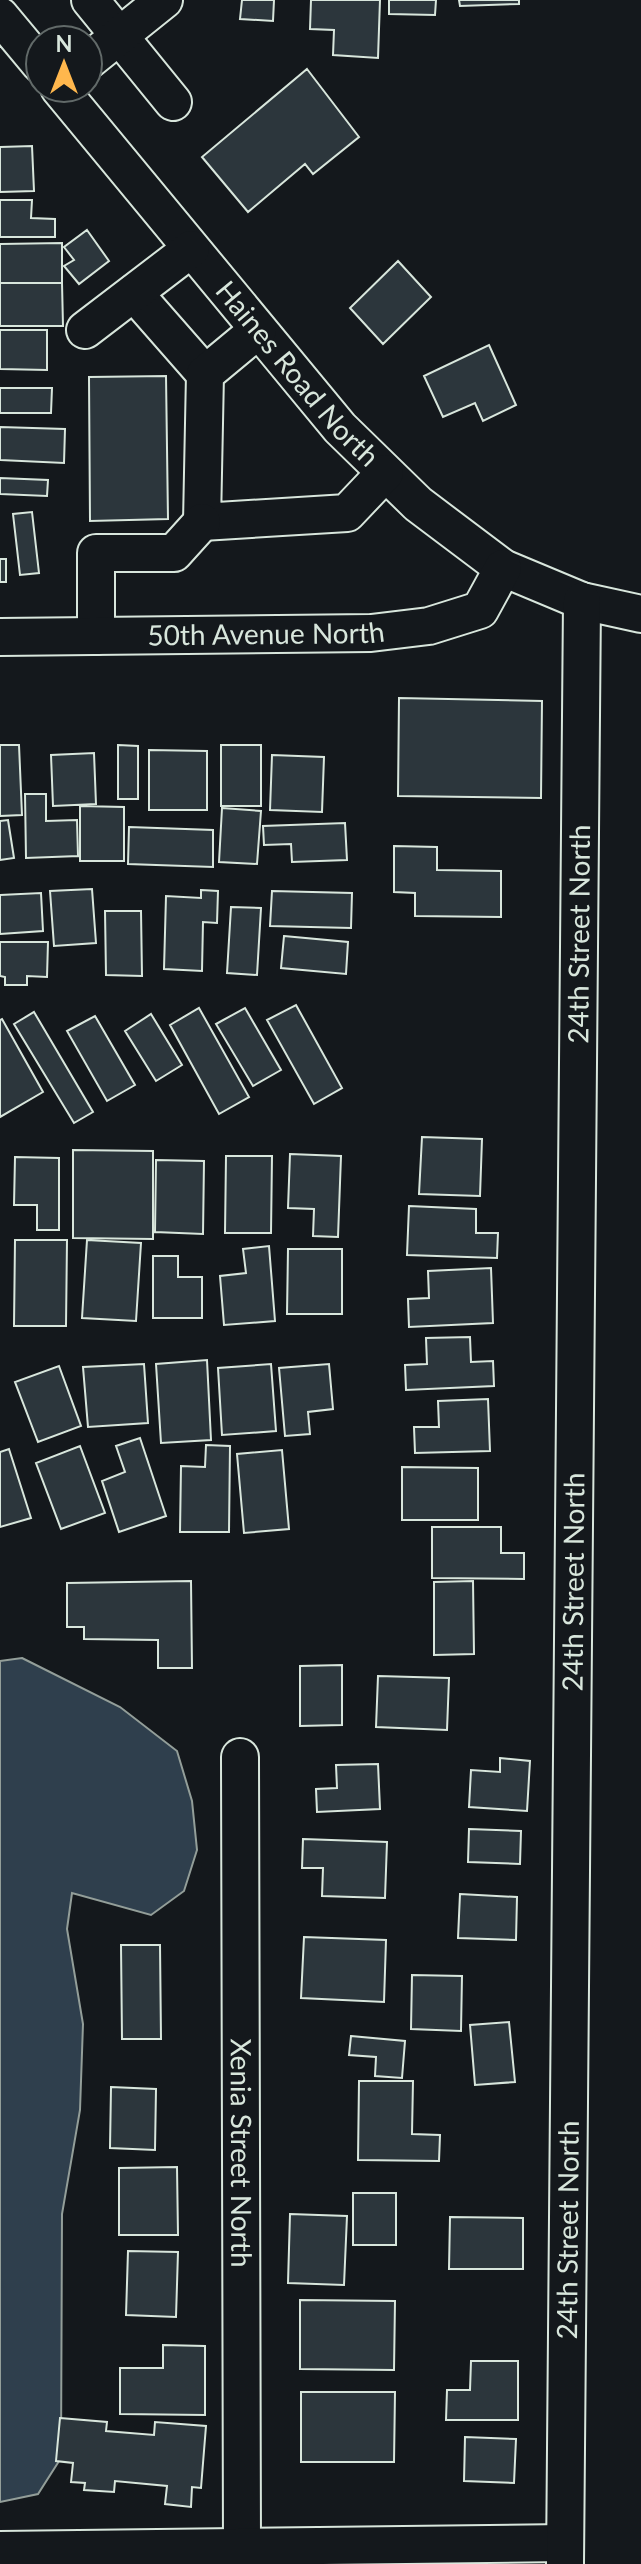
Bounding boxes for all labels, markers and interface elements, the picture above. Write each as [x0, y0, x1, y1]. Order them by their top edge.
north arrow [24, 24, 104, 104]
text: N [56, 30, 72, 57]
street label: Haines Road North [209, 273, 387, 473]
street label: 50th Avenue North [147, 614, 386, 651]
street label: 24th Street North [560, 824, 596, 1044]
street label: 24th Street North [555, 1472, 590, 1692]
street label: Xenia Street North [225, 2038, 259, 2268]
street label: 24th Street North [549, 2120, 585, 2340]

